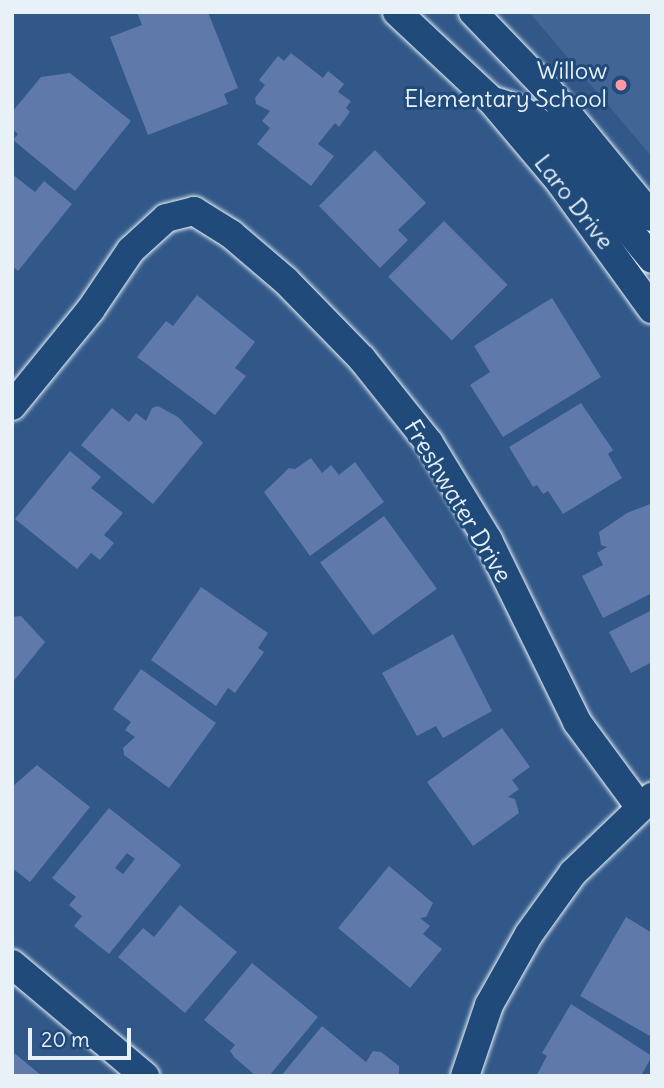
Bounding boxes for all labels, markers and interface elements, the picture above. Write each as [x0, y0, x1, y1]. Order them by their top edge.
place label: Willow Elementary School [404, 57, 607, 113]
marker: Willow Elementary School [613, 77, 629, 93]
street label: Laro Drive [528, 149, 620, 255]
street label: Freshwater Drive [398, 414, 518, 588]
scale bar [32, 1014, 135, 1058]
text: 20 m [41, 1026, 90, 1053]

